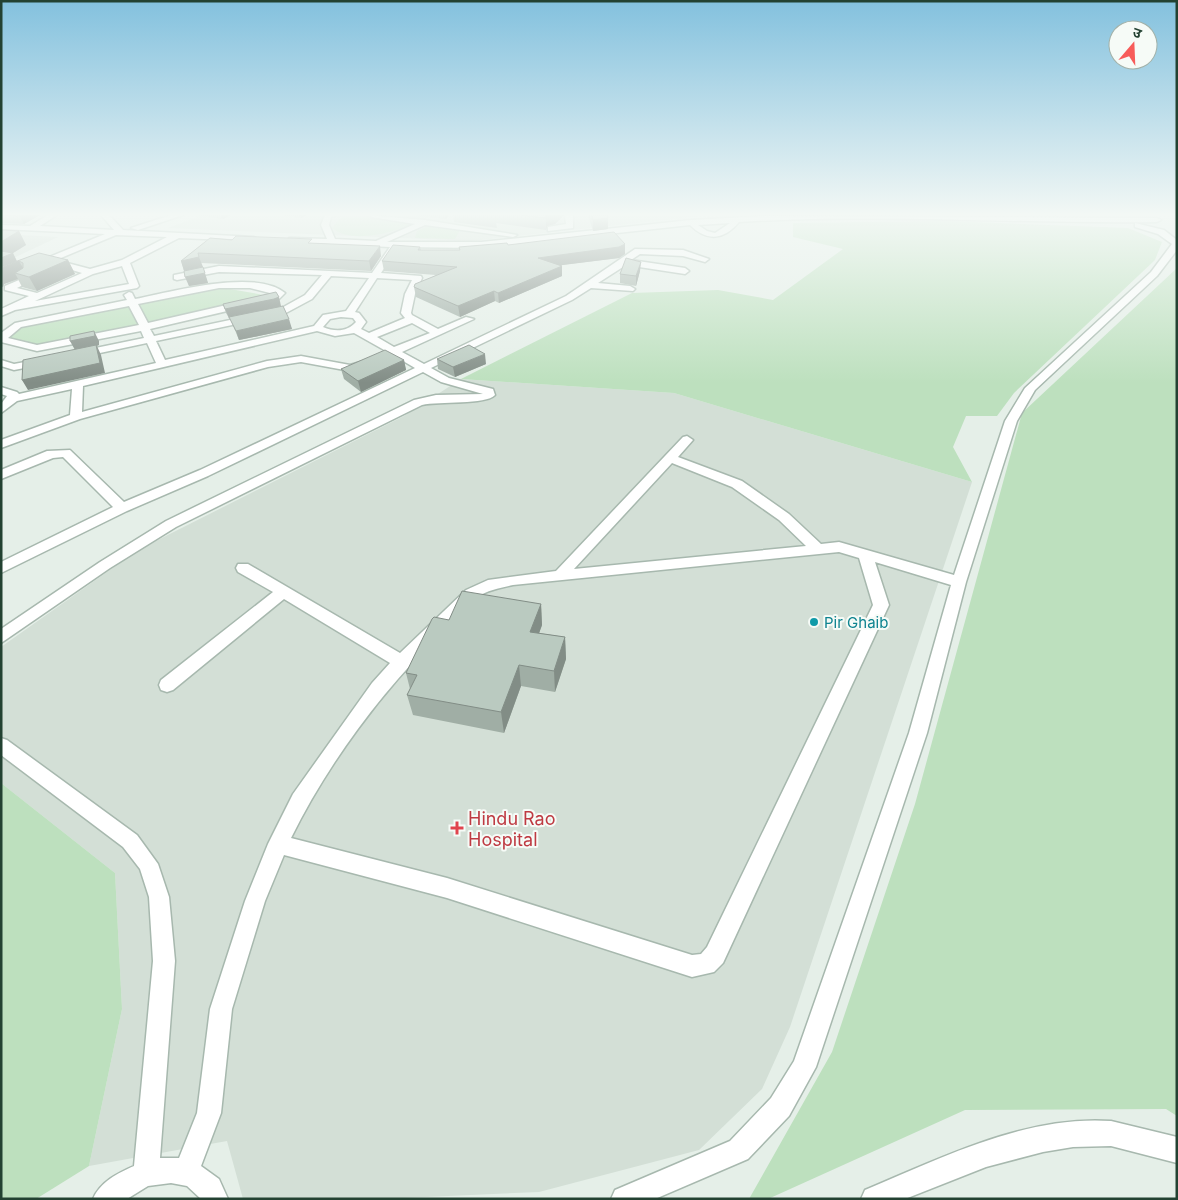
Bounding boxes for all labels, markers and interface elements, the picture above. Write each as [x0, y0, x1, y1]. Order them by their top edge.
north arrow [1108, 20, 1158, 70]
text: उ [1131, 23, 1145, 42]
place label: Pir Ghaib [824, 613, 888, 632]
marker: Pir Ghaib [808, 616, 820, 628]
place label: Hindu Rao Hospital [468, 808, 556, 850]
marker: Hindu Rao Hospital [450, 821, 464, 835]

